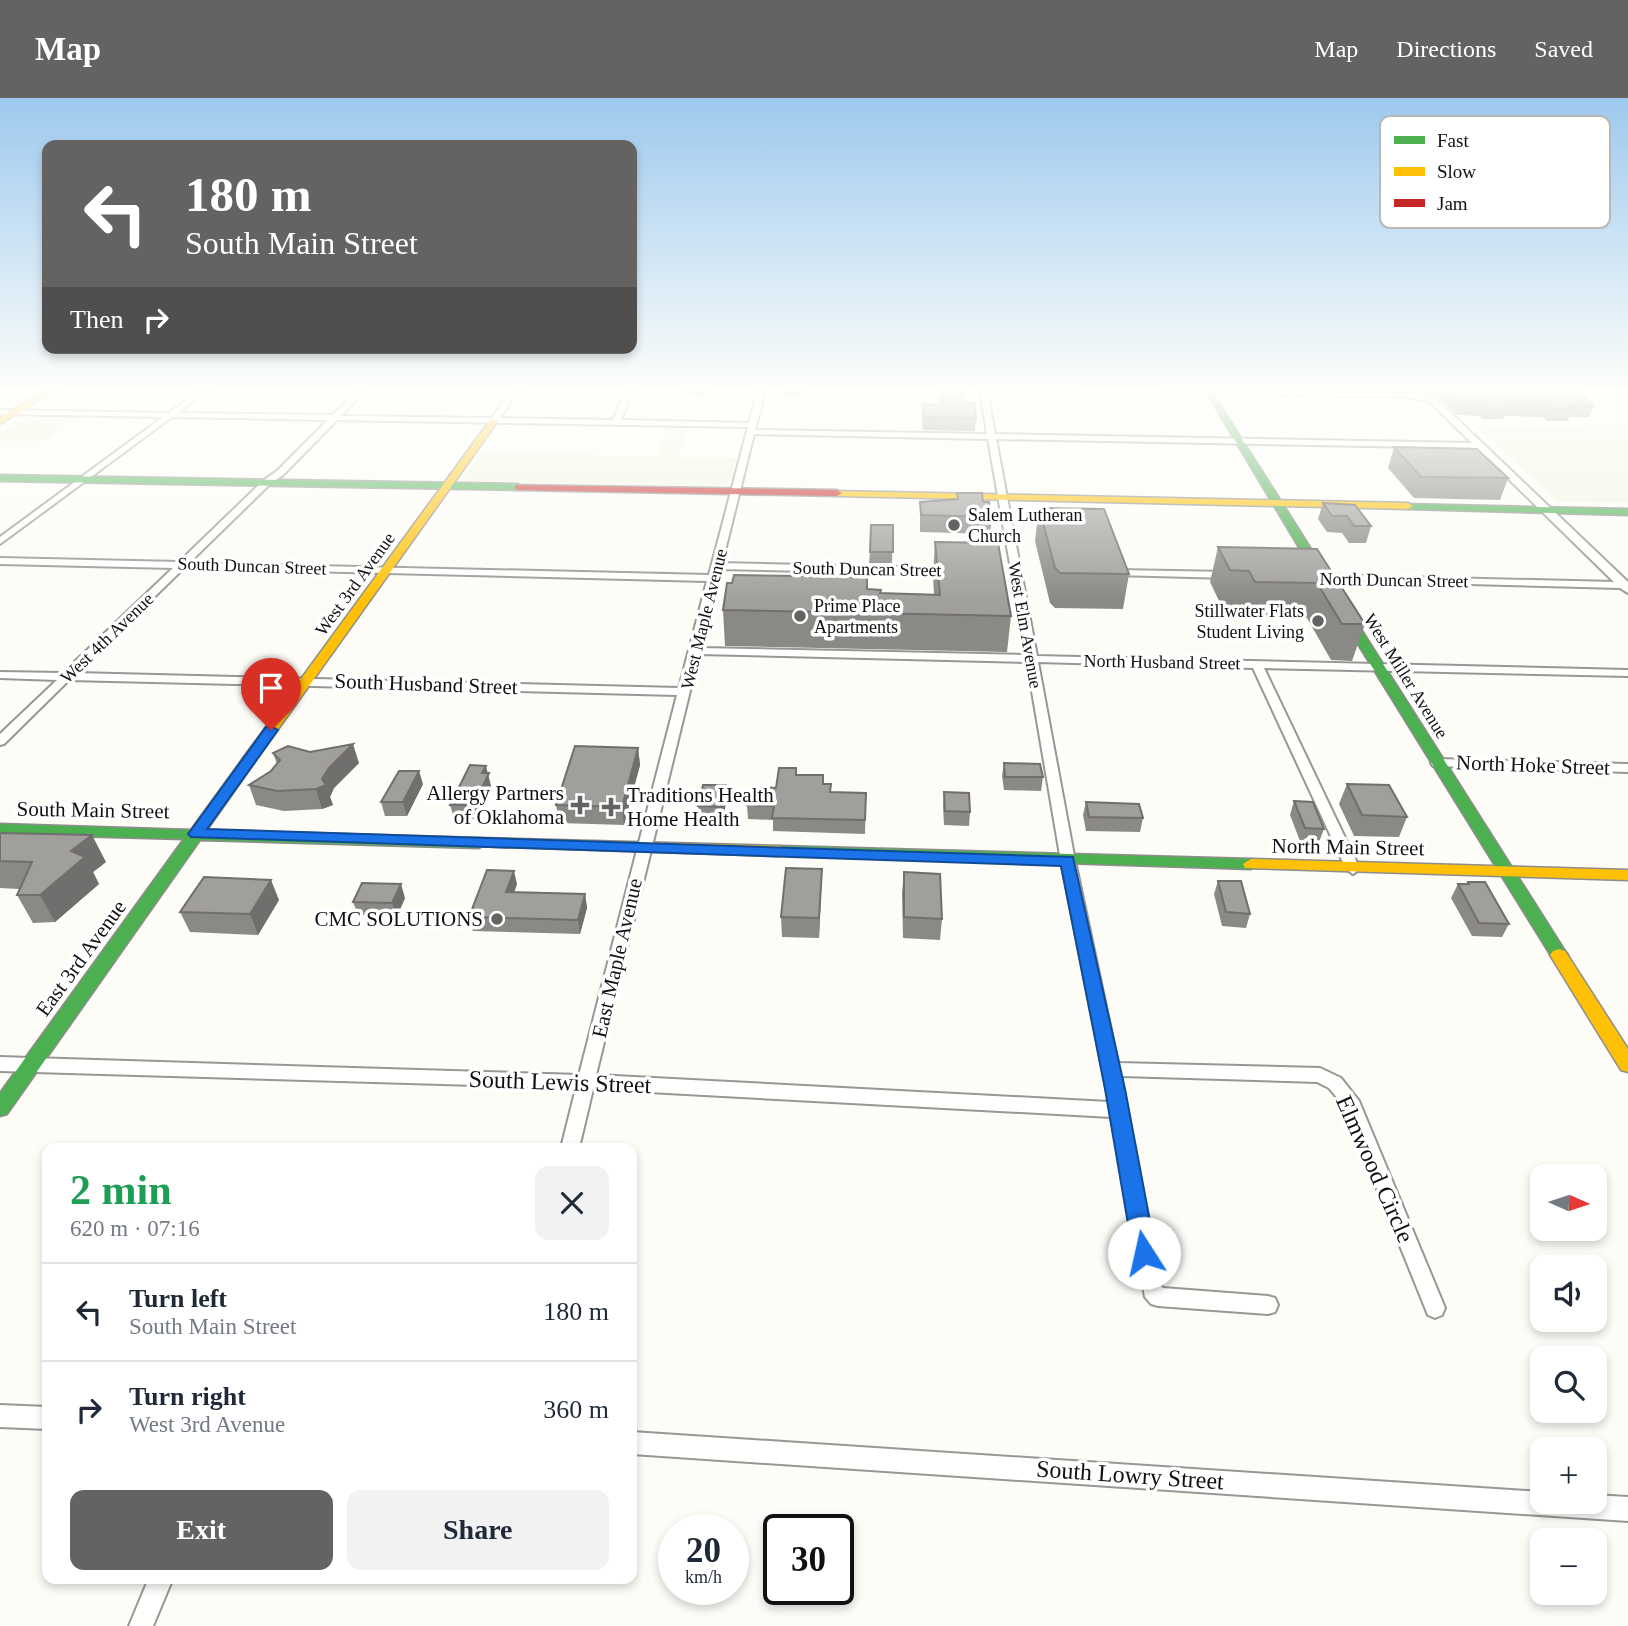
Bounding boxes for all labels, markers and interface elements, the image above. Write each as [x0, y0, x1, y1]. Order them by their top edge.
text: Map [35, 31, 101, 67]
text: Map [1314, 36, 1358, 62]
text: Directions [1396, 36, 1496, 62]
text: Saved [1534, 36, 1593, 62]
legend [1380, 116, 1610, 228]
text: Fast [1437, 130, 1469, 151]
text: Slow [1437, 161, 1476, 182]
text: 180 m [185, 167, 312, 222]
icon: left [70, 168, 161, 259]
text: Jam [1437, 193, 1468, 214]
text: South Main Street [185, 225, 418, 261]
icon: right [137, 301, 175, 339]
text: Then [70, 305, 123, 334]
place label: Salem Lutheran Church [968, 505, 1082, 546]
marker: Salem Lutheran Church [946, 517, 962, 533]
street label: West 3rd Avenue [311, 529, 399, 639]
street label: West Maple Avenue [677, 547, 731, 691]
street label: South Duncan Street [177, 553, 327, 579]
street label: South Duncan Street [792, 558, 942, 580]
street label: West Elm Avenue [1004, 560, 1046, 690]
street label: North Duncan Street [1319, 569, 1469, 591]
street label: West 4th Avenue [56, 589, 158, 687]
place label: Prime Place Apartments [814, 596, 900, 637]
place label: Stillwater Flats Student Living [1195, 601, 1304, 642]
marker: Prime Place Apartments [792, 608, 808, 624]
street label: West Miller Avenue [1360, 610, 1452, 742]
marker: Stillwater Flats Student Living [1310, 613, 1326, 629]
street label: North Husband Street [1083, 651, 1241, 673]
pin [241, 658, 301, 730]
icon: arrive [252, 669, 290, 707]
street label: South Husband Street [334, 669, 518, 699]
street label: North Hoke Street [1456, 750, 1611, 780]
place label: Allergy Partners of Oklahoma [426, 781, 565, 829]
place label: Traditions Health Home Health [627, 783, 774, 831]
marker: Allergy Partners of Oklahoma [570, 795, 590, 815]
street label: South Main Street [16, 797, 170, 823]
marker: Traditions Health Home Health [601, 797, 621, 817]
street label: North Main Street [1271, 834, 1425, 860]
street label: East Maple Avenue [587, 876, 647, 1040]
street label: East 3rd Avenue [31, 895, 131, 1021]
place label: CMC SOLUTIONS [314, 907, 483, 931]
marker: CMC SOLUTIONS [489, 911, 505, 927]
street label: South Lewis Street [468, 1066, 652, 1098]
street label: Elmwood Circle [1331, 1092, 1419, 1246]
north arrow [1530, 1164, 1606, 1241]
map controls [1530, 1164, 1607, 1605]
button: close [535, 1166, 609, 1240]
text: 2 min [70, 1167, 172, 1213]
text: 620 m · 07:16 [70, 1216, 200, 1241]
position arrow [1107, 1216, 1181, 1290]
button: sound [1530, 1255, 1607, 1332]
text: Turn left [129, 1284, 227, 1313]
icon: left [70, 1293, 108, 1331]
text: 180 m [543, 1297, 609, 1326]
text: South Main Street [129, 1314, 296, 1339]
button: search [1530, 1346, 1607, 1423]
text: Turn right [129, 1382, 246, 1411]
icon: right [70, 1391, 108, 1429]
text: 360 m [543, 1395, 609, 1424]
text: West 3rd Avenue [129, 1412, 285, 1437]
button: + [1530, 1437, 1607, 1514]
street label: South Lowry Street [1035, 1455, 1225, 1495]
button: Exit [70, 1490, 333, 1570]
button: Share [347, 1490, 609, 1570]
speed limit sign: 30 [763, 1514, 854, 1605]
button: − [1530, 1528, 1607, 1605]
text: 20 [686, 1531, 721, 1570]
text: km/h [685, 1567, 722, 1587]

